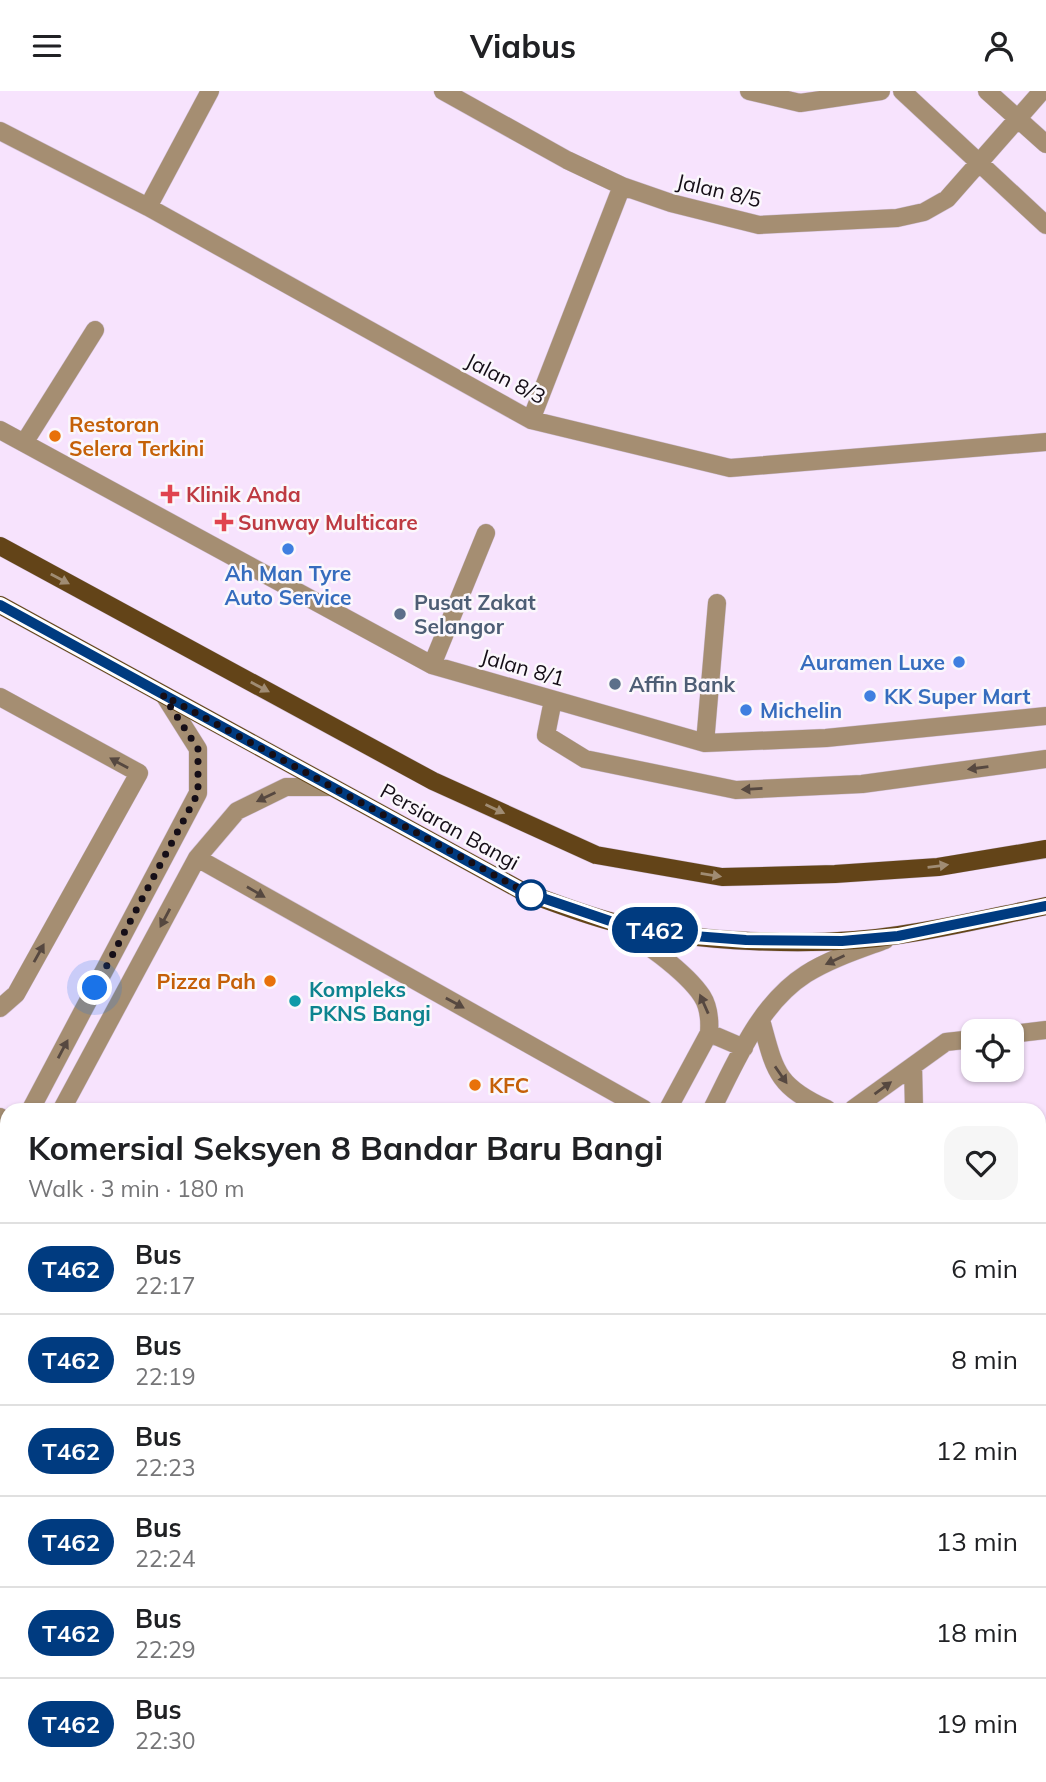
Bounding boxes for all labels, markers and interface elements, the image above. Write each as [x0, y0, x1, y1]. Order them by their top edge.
text: Viabus [470, 26, 576, 66]
icon: menu [28, 27, 66, 65]
icon: person [980, 27, 1018, 65]
street label: Jalan 8/5 [674, 168, 764, 212]
street label: Jalan 8/3 [462, 347, 550, 409]
place label: Restoran Selera Terkini [69, 411, 204, 461]
marker: Restoran Selera Terkini [47, 428, 63, 444]
place label: Klinik Anda [186, 481, 301, 507]
marker: Klinik Anda [160, 484, 180, 504]
place label: Sunway Multicare [238, 509, 418, 535]
marker: Sunway Multicare [216, 514, 232, 530]
marker: Ah Man Tyre Auto Service [280, 541, 296, 557]
place label: Ah Man Tyre Auto Service [224, 560, 352, 610]
one-way arrow [50, 573, 70, 585]
place label: Pusat Zakat Selangor [414, 589, 536, 639]
marker: Pusat Zakat Selangor [392, 606, 408, 622]
street label: Jalan 8/1 [478, 643, 568, 691]
place label: Auramen Luxe [800, 649, 945, 675]
marker: Auramen Luxe [951, 654, 967, 670]
place label: Affin Bank [629, 671, 736, 697]
marker: Affin Bank [607, 676, 623, 692]
one-way arrow [250, 681, 270, 693]
place label: KK Super Mart [884, 683, 1030, 709]
marker: KK Super Mart [862, 688, 878, 704]
place label: Michelin [760, 697, 842, 723]
marker: Michelin [738, 702, 754, 718]
one-way arrow [110, 757, 129, 769]
one-way arrow [967, 763, 989, 774]
street label: Persiaran Bangi [376, 777, 524, 875]
one-way arrow [741, 784, 763, 795]
one-way arrow [256, 791, 276, 802]
one-way arrow [485, 803, 505, 815]
one-way arrow [927, 861, 949, 872]
one-way arrow [700, 870, 722, 881]
unlabelled marker [516, 880, 546, 910]
one-way arrow [246, 886, 266, 898]
line badge: T462 [606, 907, 704, 953]
one-way arrow [159, 908, 170, 928]
text: T462 [626, 915, 684, 945]
one-way arrow [33, 943, 45, 963]
one-way arrow [825, 954, 845, 966]
place label: Pizza Pah [157, 968, 256, 994]
your location [77, 970, 112, 1005]
marker: Pizza Pah [262, 973, 278, 989]
place label: Kompleks PKNS Bangi [309, 976, 431, 1026]
marker: Kompleks PKNS Bangi [287, 993, 303, 1009]
one-way arrow [698, 994, 710, 1014]
one-way arrow [445, 997, 465, 1009]
map controls [961, 1019, 1024, 1082]
button: locate [961, 1019, 1024, 1082]
one-way arrow [57, 1039, 69, 1059]
one-way arrow [774, 1066, 788, 1084]
place label: KFC [489, 1072, 529, 1098]
marker: KFC [467, 1077, 483, 1093]
one-way arrow [874, 1081, 892, 1095]
button: heart [944, 1126, 1018, 1200]
text: Komersial Seksyen 8 Bandar Baru Bangi [28, 1127, 663, 1168]
text: Walk · 3 min · 180 m [28, 1174, 245, 1203]
text: Bus [135, 1238, 182, 1271]
text: 6 min [951, 1252, 1018, 1285]
text: T462 [42, 1254, 100, 1284]
text: 22:17 [135, 1271, 196, 1300]
text: Bus [135, 1329, 182, 1362]
text: 8 min [951, 1343, 1018, 1376]
text: T462 [42, 1345, 100, 1375]
text: 22:19 [135, 1362, 196, 1391]
text: Bus [135, 1420, 182, 1453]
text: 12 min [936, 1434, 1018, 1467]
text: T462 [42, 1436, 100, 1466]
text: 22:23 [135, 1453, 196, 1482]
text: Bus [135, 1511, 182, 1544]
text: 13 min [936, 1525, 1018, 1558]
text: T462 [42, 1527, 100, 1557]
text: 22:24 [135, 1544, 196, 1573]
text: Bus [135, 1602, 182, 1635]
text: 18 min [936, 1616, 1018, 1649]
text: T462 [42, 1618, 100, 1648]
text: 22:29 [135, 1635, 196, 1664]
text: Bus [135, 1693, 182, 1726]
text: 19 min [936, 1707, 1018, 1740]
text: T462 [42, 1709, 100, 1739]
text: 22:30 [135, 1726, 196, 1755]

